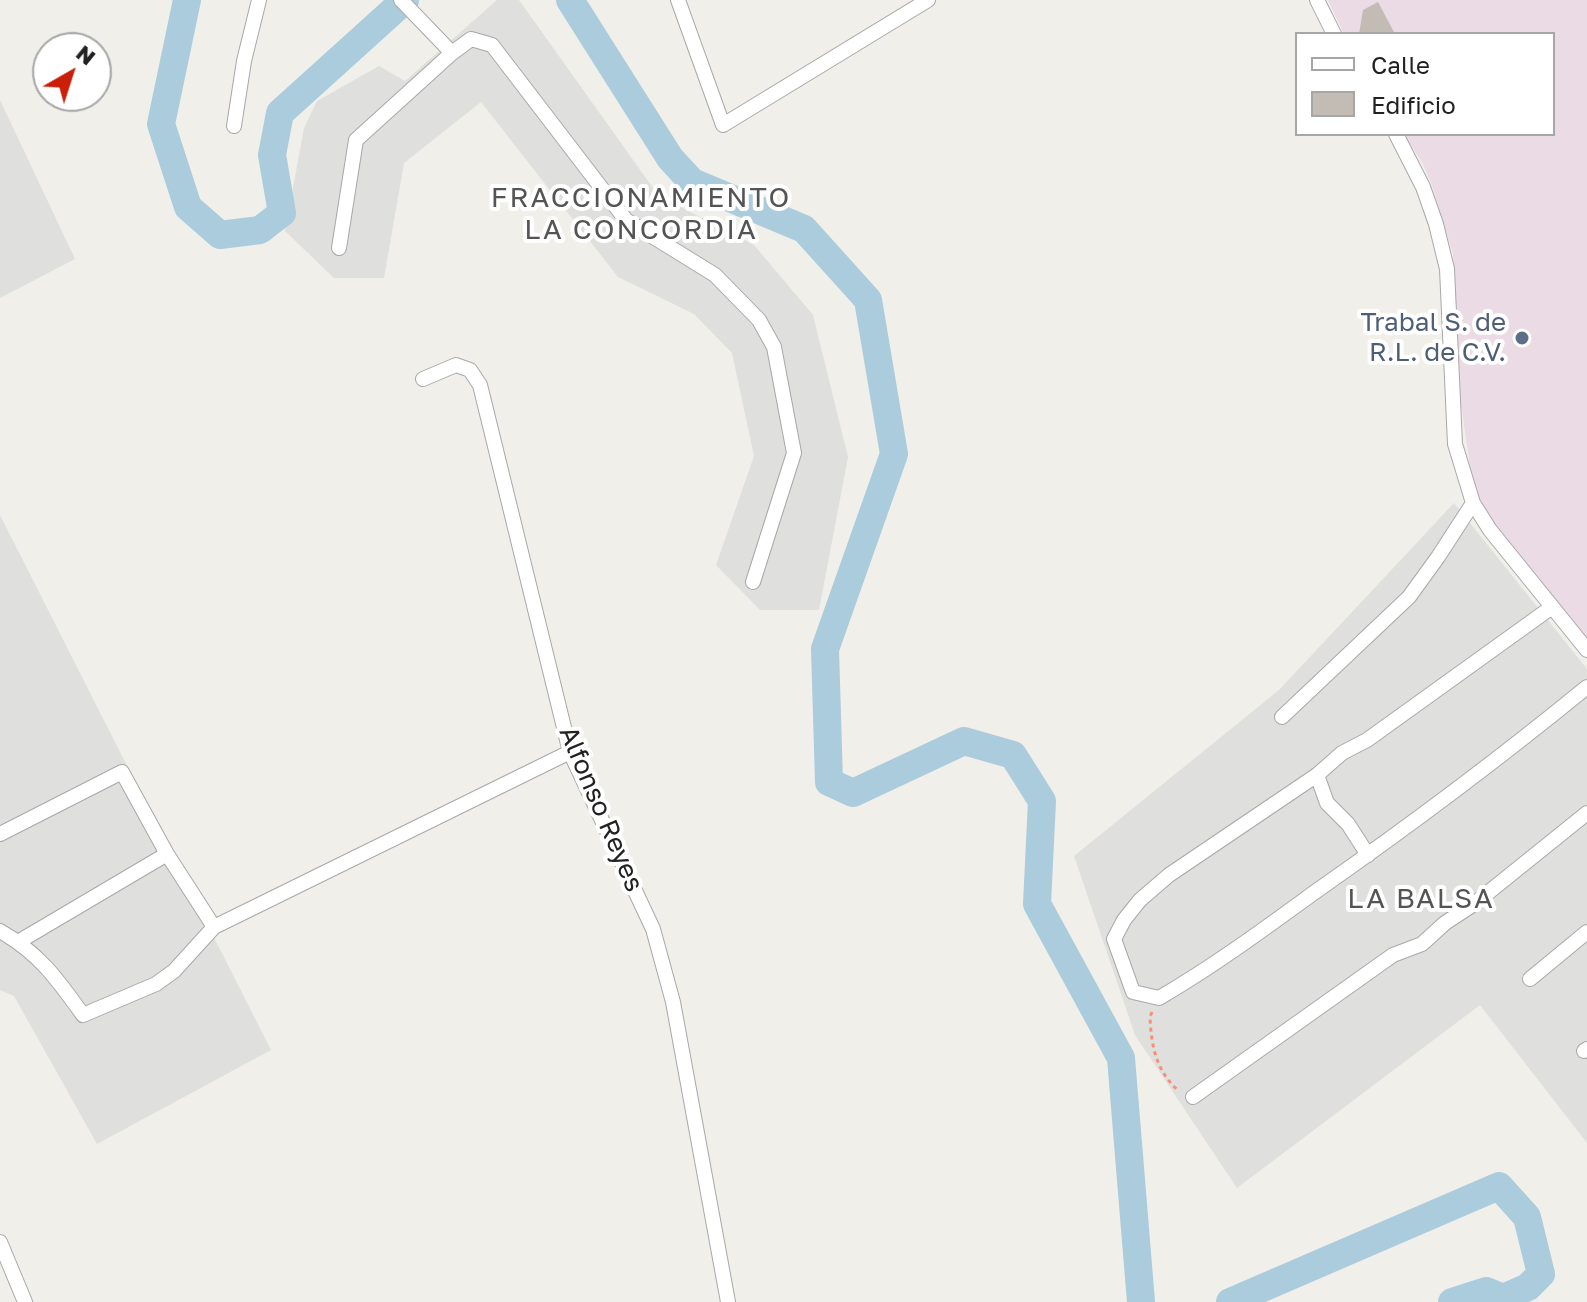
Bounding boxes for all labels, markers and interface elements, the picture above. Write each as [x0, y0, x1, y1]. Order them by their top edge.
north arrow [32, 32, 112, 112]
legend [1295, 32, 1555, 136]
text: N [71, 39, 101, 70]
text: Calle [1371, 50, 1430, 79]
text: Edificio [1371, 90, 1456, 119]
district label: FRACCIONAMIENTO LA CONCORDIA [491, 181, 791, 247]
place label: Trabal S. de R.L. de C.V. [1360, 307, 1506, 368]
marker: Trabal S. de R.L. de C.V. [1513, 329, 1531, 347]
street label: Alfonso Reyes [552, 722, 650, 896]
district label: LA BALSA [1347, 882, 1495, 916]

